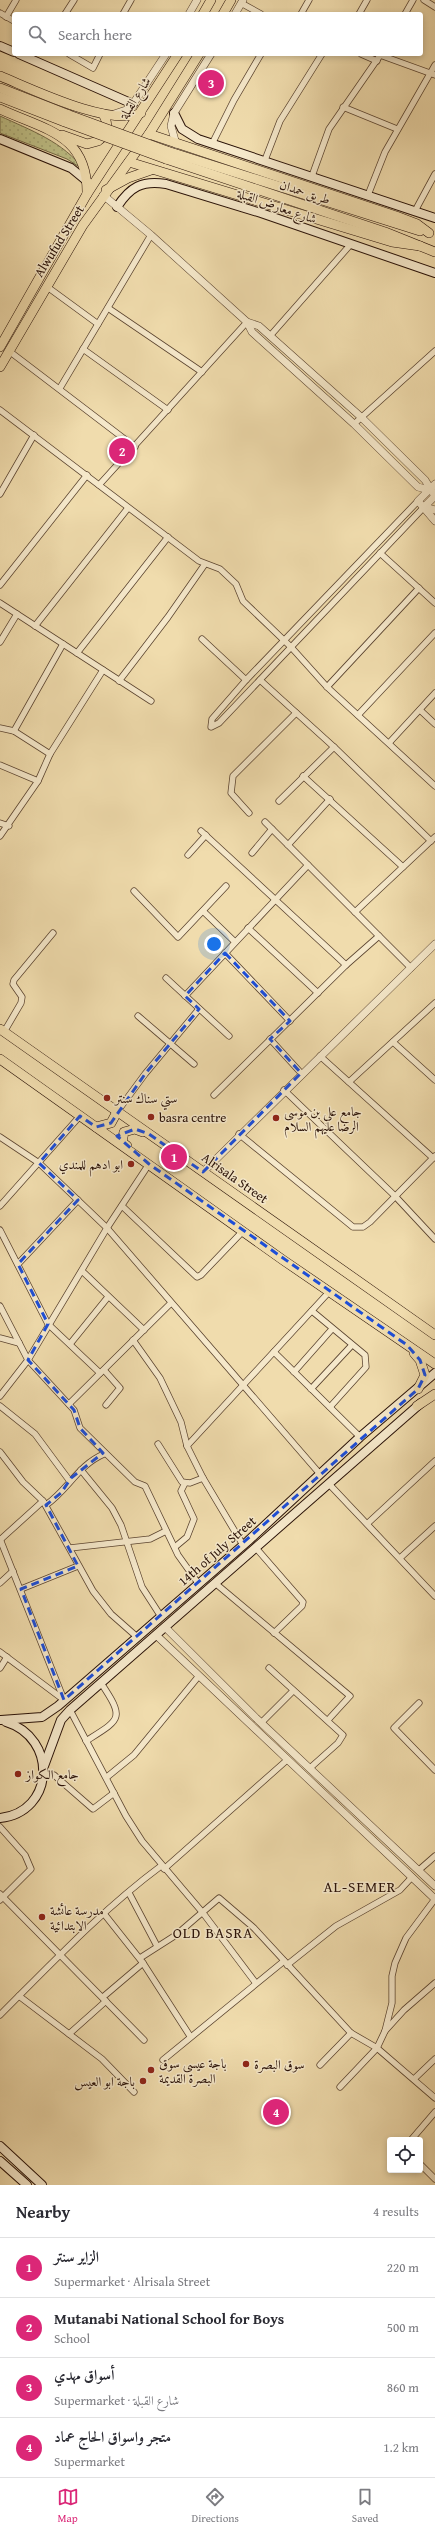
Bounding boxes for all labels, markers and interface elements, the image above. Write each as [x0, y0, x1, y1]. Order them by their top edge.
search box [12, 12, 423, 56]
icon: search [26, 23, 48, 45]
text: Search here [58, 24, 132, 45]
pin: 3 [198, 68, 224, 98]
street label: شارع القبلة [114, 73, 157, 125]
street label: طريق حمدان [277, 175, 333, 209]
street label: شارع معارض القبلة [233, 183, 319, 230]
street label: Alwufud Street [29, 201, 89, 281]
pin: 2 [109, 436, 135, 466]
your location [204, 934, 224, 954]
place label: ستي سناك سنتر [113, 1089, 177, 1110]
marker: ستي سناك سنتر [102, 1093, 112, 1103]
place label: جامع علي بن موسى الرضا عليهم السلام [284, 1102, 362, 1139]
place label: basra centre [159, 1108, 226, 1127]
marker: basra centre [146, 1112, 156, 1122]
marker: جامع علي بن موسى الرضا عليهم السلام [271, 1113, 281, 1123]
pin: 1 [161, 1142, 187, 1172]
street label: Alrisala Street [198, 1148, 272, 1208]
place label: ابو ادهم للمندي [59, 1155, 123, 1177]
marker: ابو ادهم للمندي [126, 1159, 136, 1169]
street label: 14th of July Street [174, 1511, 260, 1590]
place label: جامع الكواز [24, 1765, 79, 1787]
marker: جامع الكواز [13, 1769, 23, 1779]
district label: AL-SEMER [324, 1876, 397, 1897]
place label: مدرسة عائشة الابتدائية [50, 1901, 104, 1935]
marker: مدرسة عائشة الابتدائية [37, 1912, 47, 1922]
district label: OLD BASRA [173, 1922, 253, 1943]
place label: باجة عيسى سوق البصرة القديمة [159, 2054, 226, 2088]
place label: سوق البصرة [254, 2055, 305, 2074]
marker: سوق البصرة [241, 2059, 251, 2069]
marker: باجة عيسى سوق البصرة القديمة [146, 2065, 156, 2075]
place label: باجة ابو العيس [74, 2072, 135, 2091]
marker: باجة ابو العيس [138, 2076, 148, 2086]
pin: 4 [263, 2097, 289, 2127]
map controls [387, 2137, 423, 2173]
button: locate [387, 2137, 423, 2173]
text: Nearby [16, 2199, 70, 2224]
text: 4 results [373, 2202, 419, 2221]
text: الزاير سنتر [54, 2246, 99, 2267]
text: 1 [26, 2258, 32, 2277]
text: 220 m [387, 2258, 419, 2277]
text: Supermarket · Alrisala Street [54, 2272, 210, 2291]
text: Mutanabi National School for Boys [54, 2308, 284, 2329]
text: 2 [26, 2318, 32, 2337]
text: 500 m [387, 2318, 419, 2337]
text: School [54, 2329, 90, 2348]
text: أسواق مهدي [54, 2364, 115, 2385]
text: 3 [26, 2378, 32, 2397]
text: 860 m [387, 2378, 419, 2397]
text: Supermarket · شارع القبلة [54, 2391, 179, 2410]
text: متجر واسواق الحاج عماد [54, 2426, 171, 2447]
text: 4 [26, 2438, 32, 2457]
text: 1.2 km [383, 2438, 419, 2457]
text: Supermarket [54, 2452, 125, 2471]
tab: Map [57, 2486, 79, 2526]
tab: Directions [192, 2486, 239, 2526]
tab: Saved [352, 2486, 378, 2526]

